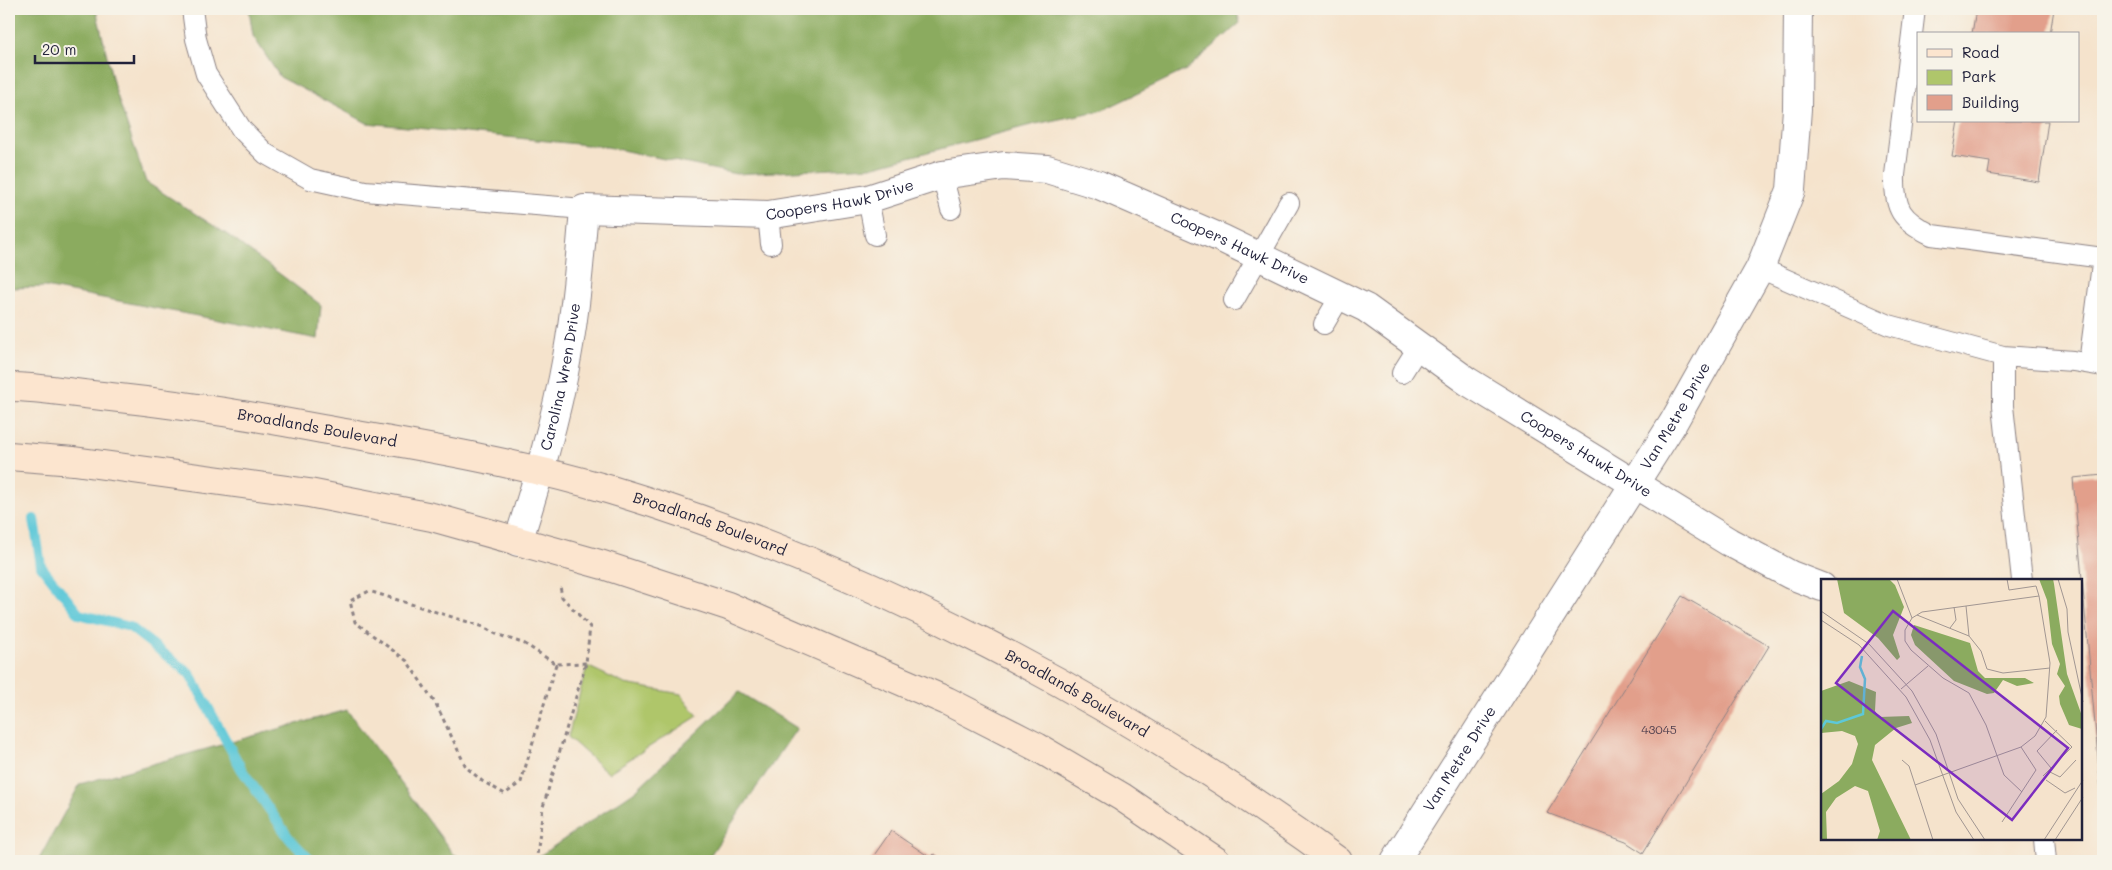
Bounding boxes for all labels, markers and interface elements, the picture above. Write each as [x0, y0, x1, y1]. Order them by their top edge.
scale bar [35, 32, 134, 64]
legend [1917, 32, 2080, 122]
text: 20 m [42, 39, 76, 59]
text: Road [1962, 42, 1999, 62]
text: Park [1962, 66, 1996, 86]
text: Building [1962, 92, 2019, 112]
street label: Coopers Hawk Drive [764, 174, 916, 224]
street label: Coopers Hawk Drive [1168, 206, 1313, 288]
street label: Carolina Wren Drive [535, 302, 584, 452]
street label: Van Metre Drive [1635, 358, 1714, 473]
street label: Broadlands Boulevard [236, 403, 399, 451]
street label: Coopers Hawk Drive [1517, 405, 1656, 501]
street label: Broadlands Boulevard [631, 487, 790, 560]
inset map [1821, 579, 2082, 840]
street label: Broadlands Boulevard [1002, 644, 1153, 741]
street label: Van Metre Drive [1418, 702, 1500, 815]
house number: 43045 [1641, 721, 1677, 737]

